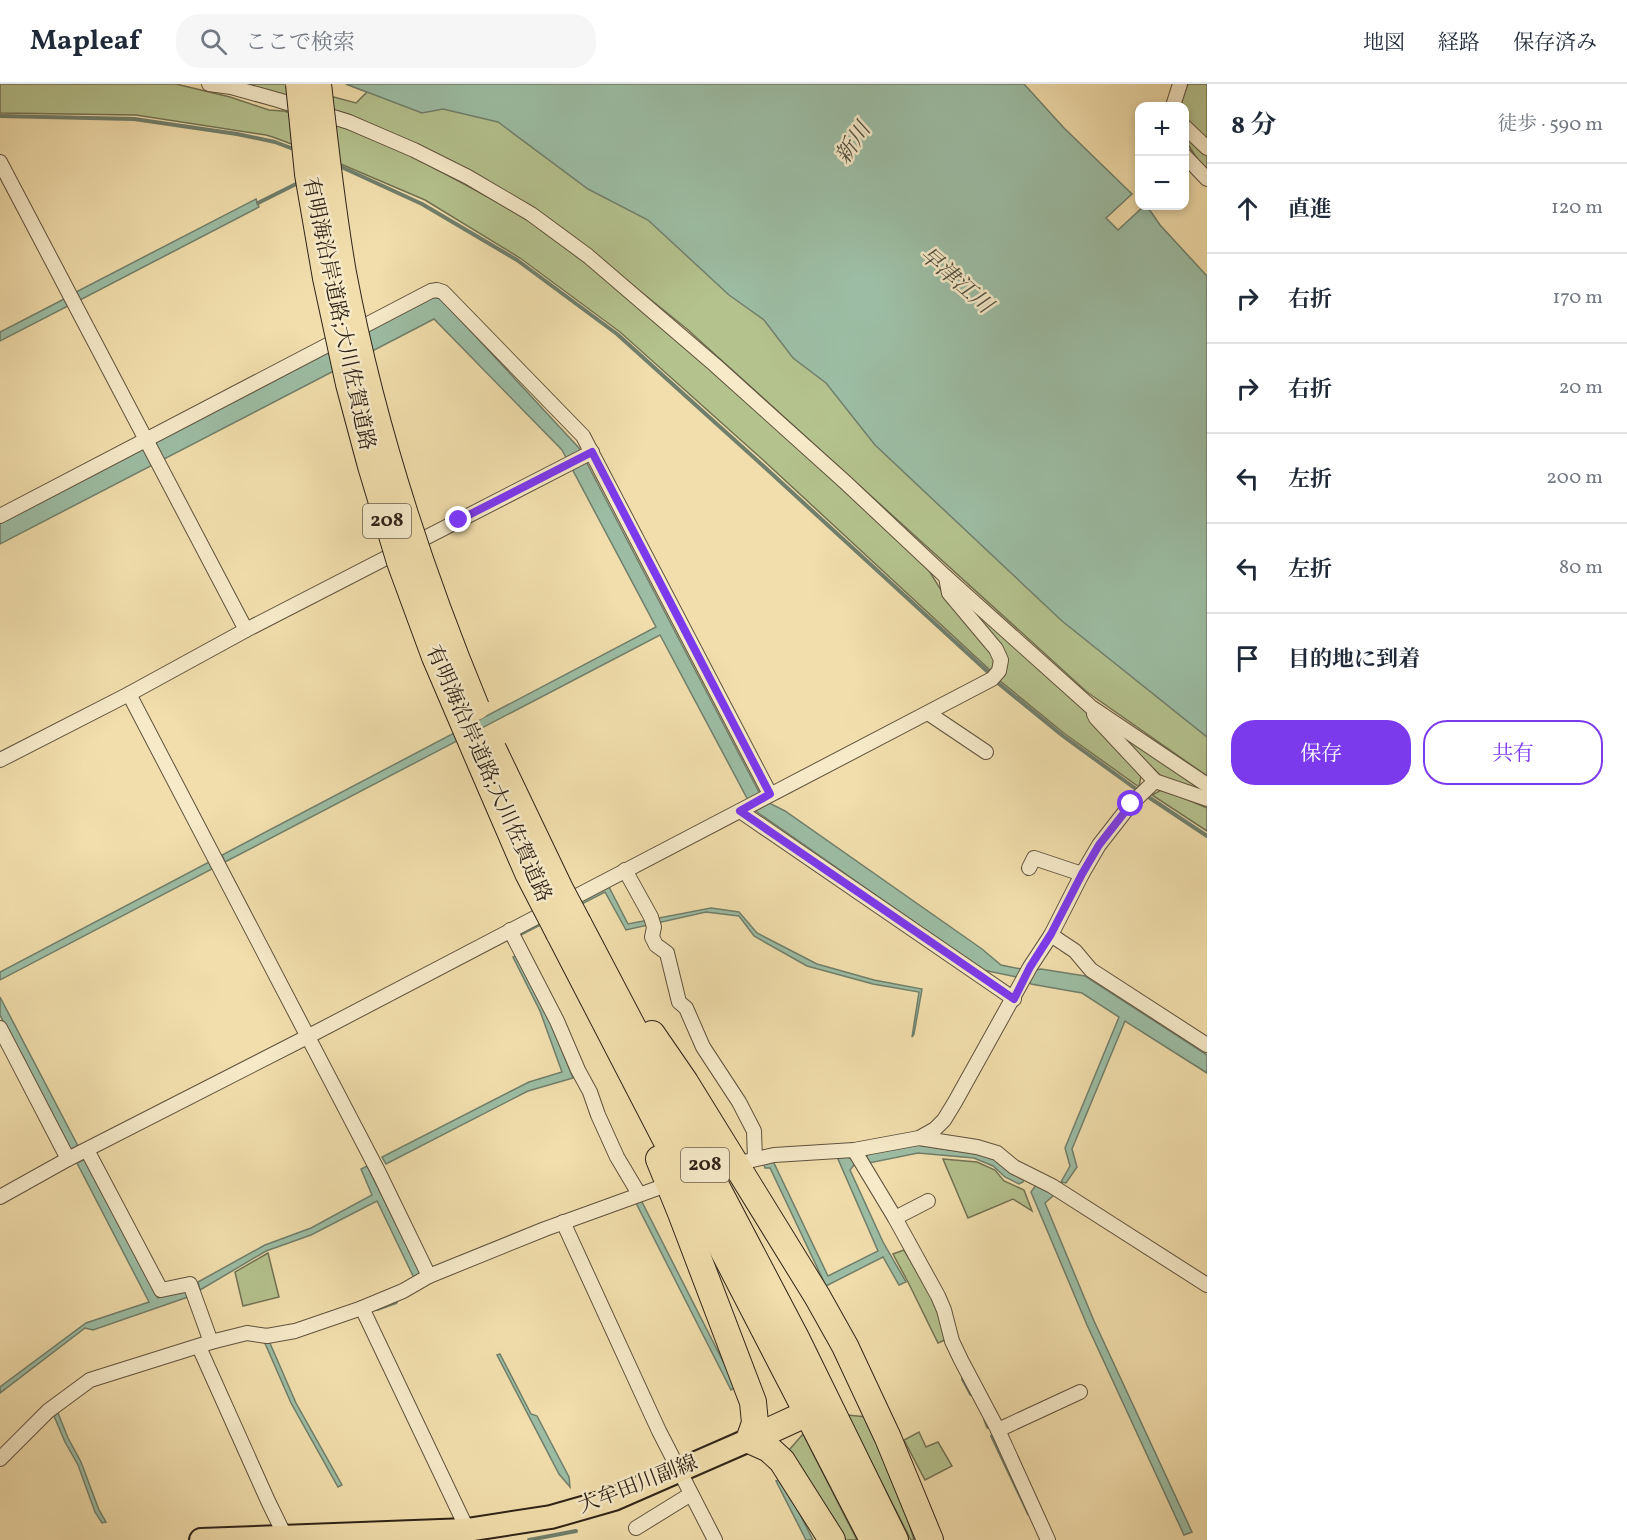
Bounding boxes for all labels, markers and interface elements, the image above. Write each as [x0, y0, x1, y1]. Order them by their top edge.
search box [176, 14, 596, 68]
text: Mapleaf [30, 22, 140, 61]
icon: search [197, 25, 230, 58]
text: ここで検索 [245, 28, 355, 59]
text: 地図 [1363, 29, 1405, 58]
text: 経路 [1438, 29, 1480, 58]
text: 保存済み [1513, 29, 1597, 58]
map controls [1135, 102, 1189, 210]
button: + [1135, 102, 1189, 156]
text: 8 分 [1231, 108, 1276, 144]
text: 徒歩 · 590 m [1497, 111, 1603, 139]
water label: 新川 [829, 115, 880, 171]
button: − [1135, 156, 1189, 210]
street label: 有明海沿岸道路;大川佐賀道路 [295, 175, 381, 453]
icon: ahead [1231, 192, 1264, 225]
text: 120 m [1551, 194, 1603, 222]
text: 直進 [1288, 195, 1332, 226]
water label: 早津江川 [912, 240, 1000, 323]
icon: right [1231, 282, 1264, 315]
text: 170 m [1553, 284, 1603, 312]
text: 右折 [1288, 285, 1332, 316]
icon: right [1231, 372, 1264, 405]
text: 20 m [1559, 374, 1603, 402]
text: 右折 [1288, 375, 1332, 406]
icon: left [1231, 462, 1264, 495]
text: 200 m [1546, 464, 1603, 492]
text: 左折 [1288, 465, 1332, 496]
road number: 208 [363, 504, 411, 538]
route end [445, 506, 471, 532]
icon: left [1231, 552, 1264, 585]
text: 80 m [1559, 554, 1603, 582]
text: 左折 [1288, 555, 1332, 586]
street label: 有明海沿岸道路;大川佐賀道路 [418, 641, 558, 907]
icon: arrive [1231, 642, 1264, 675]
text: 目的地に到着 [1288, 645, 1420, 676]
button: 保存 [1231, 720, 1411, 785]
button: 共有 [1423, 720, 1603, 785]
route start [1117, 790, 1143, 816]
road number: 208 [681, 1148, 729, 1182]
street label: 大牟田川副線 [574, 1449, 702, 1521]

